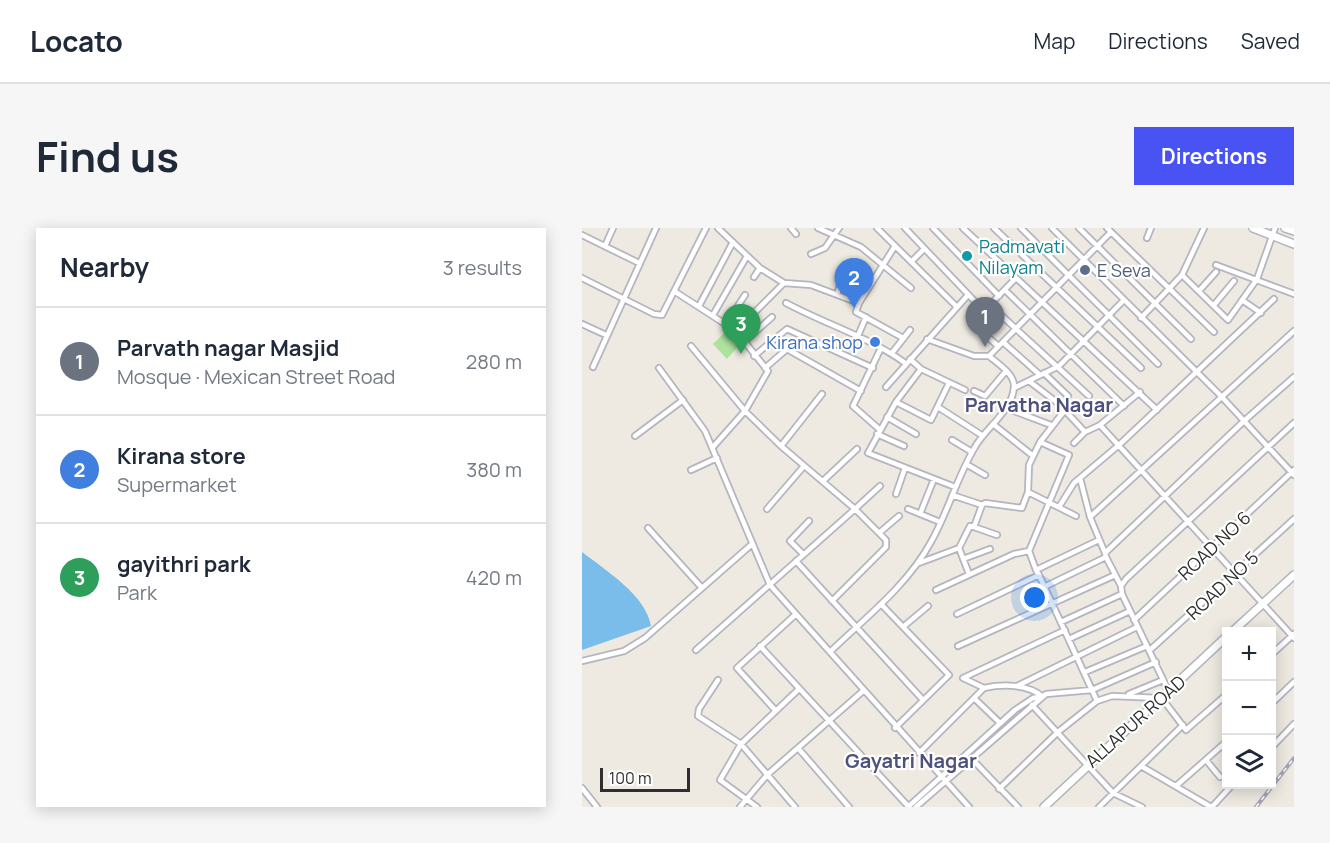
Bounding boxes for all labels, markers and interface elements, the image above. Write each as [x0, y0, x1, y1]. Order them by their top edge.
text: Locato [30, 22, 123, 60]
text: Map [1034, 27, 1075, 55]
text: Directions [1108, 27, 1208, 55]
text: Saved [1241, 27, 1300, 55]
text: Find us [36, 127, 179, 185]
button: Directions [1134, 127, 1294, 185]
place label: Padmavati Nilayam [979, 234, 1065, 279]
text: Nearby [60, 249, 149, 285]
marker: Padmavati Nilayam [960, 249, 974, 263]
text: 3 results [443, 254, 522, 281]
place label: E Seva [1097, 258, 1151, 282]
pin: 2 [834, 259, 874, 308]
marker: E Seva [1078, 263, 1092, 277]
pin: 1 [966, 298, 1004, 347]
pin: 3 [722, 304, 760, 354]
place label: Kirana shop [766, 330, 863, 354]
text: Parvath nagar Masjid [117, 333, 339, 363]
marker: Kirana shop [868, 335, 882, 349]
text: 1 [75, 348, 84, 375]
text: 280 m [466, 348, 522, 375]
text: Mosque · Mexican Street Road [117, 363, 395, 390]
district label: Parvatha Nagar [965, 391, 1113, 418]
text: Kirana store [117, 441, 246, 471]
text: 2 [74, 456, 85, 483]
text: 380 m [466, 456, 522, 483]
text: Supermarket [117, 471, 237, 498]
street label: ROAD NO 6 [1172, 505, 1256, 585]
street label: ROAD NO 5 [1181, 545, 1263, 625]
text: gayithri park [117, 549, 251, 579]
text: 3 [74, 564, 85, 591]
text: 420 m [466, 564, 522, 591]
text: Park [117, 579, 157, 606]
your location [1020, 583, 1049, 612]
map controls [1222, 627, 1276, 789]
button: + [1222, 627, 1276, 681]
street label: ALLAPUR ROAD [1080, 670, 1190, 772]
button: − [1222, 681, 1276, 735]
button: layers [1222, 735, 1276, 789]
district label: Gayatri Nagar [845, 747, 977, 774]
scale bar [600, 765, 690, 792]
text: 100 m [609, 767, 652, 789]

